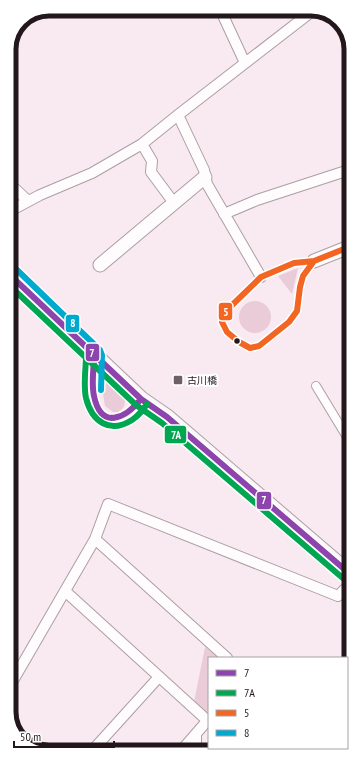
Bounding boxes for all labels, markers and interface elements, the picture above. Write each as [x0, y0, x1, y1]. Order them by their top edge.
line badge: 5 [218, 302, 233, 321]
text: 5 [223, 305, 229, 319]
line badge: 8 [65, 314, 80, 333]
text: 8 [70, 316, 76, 330]
unlabelled marker [232, 336, 242, 346]
line badge: 7 [85, 343, 100, 362]
text: 7 [89, 346, 95, 360]
marker: 古川橋 [172, 374, 184, 386]
place label: 古川橋 [187, 374, 217, 387]
line badge: 7A [164, 425, 187, 444]
text: 7A [171, 428, 182, 442]
line badge: 7 [256, 491, 272, 510]
text: 7 [261, 493, 267, 507]
legend [208, 657, 348, 749]
text: 7 [244, 665, 249, 680]
text: 7A [244, 685, 255, 700]
text: 5 [244, 705, 249, 720]
scale bar [14, 723, 114, 749]
text: 8 [244, 725, 249, 740]
text: 50 m [20, 729, 41, 744]

